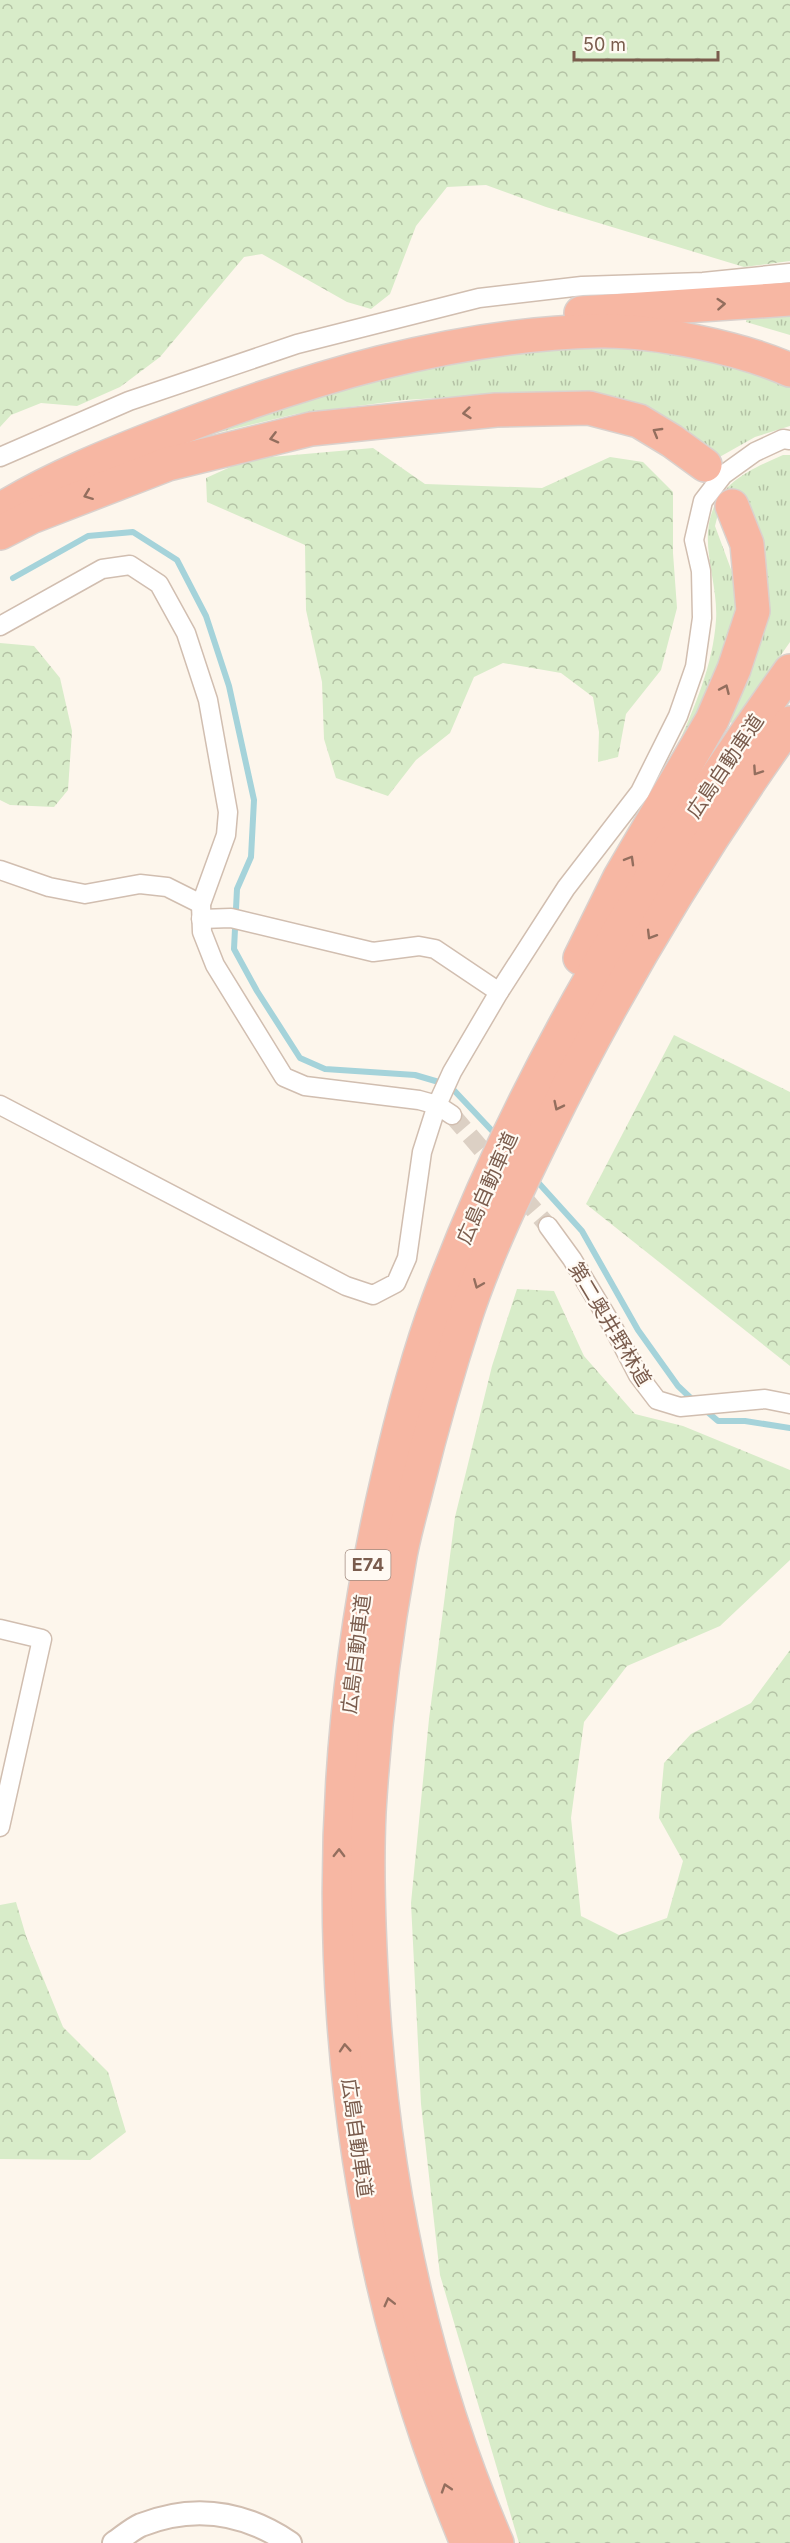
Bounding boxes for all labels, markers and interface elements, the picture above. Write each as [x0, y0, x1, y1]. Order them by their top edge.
scale bar [574, 24, 718, 62]
text: 50 m [583, 34, 626, 55]
one-way arrow [717, 298, 726, 311]
one-way arrow [462, 406, 471, 419]
one-way arrow [653, 428, 663, 439]
one-way arrow [269, 431, 279, 444]
one-way arrow [83, 488, 94, 500]
one-way arrow [718, 685, 730, 696]
street label: 広島自動車道 [681, 710, 769, 822]
one-way arrow [753, 764, 764, 775]
one-way arrow [623, 855, 635, 866]
one-way arrow [647, 929, 659, 939]
one-way arrow [554, 1100, 566, 1111]
street label: 広島自動車道 [452, 1128, 522, 1248]
street label: 第二奥井野林道 [564, 1258, 656, 1390]
one-way arrow [473, 1278, 486, 1289]
road number: E74 [346, 1550, 391, 1580]
street label: 広島自動車道 [337, 1593, 375, 1715]
one-way arrow [333, 1849, 345, 1858]
one-way arrow [339, 2044, 352, 2053]
street label: 広島自動車道 [337, 2077, 377, 2199]
one-way arrow [384, 2297, 397, 2307]
one-way arrow [440, 2484, 453, 2494]

